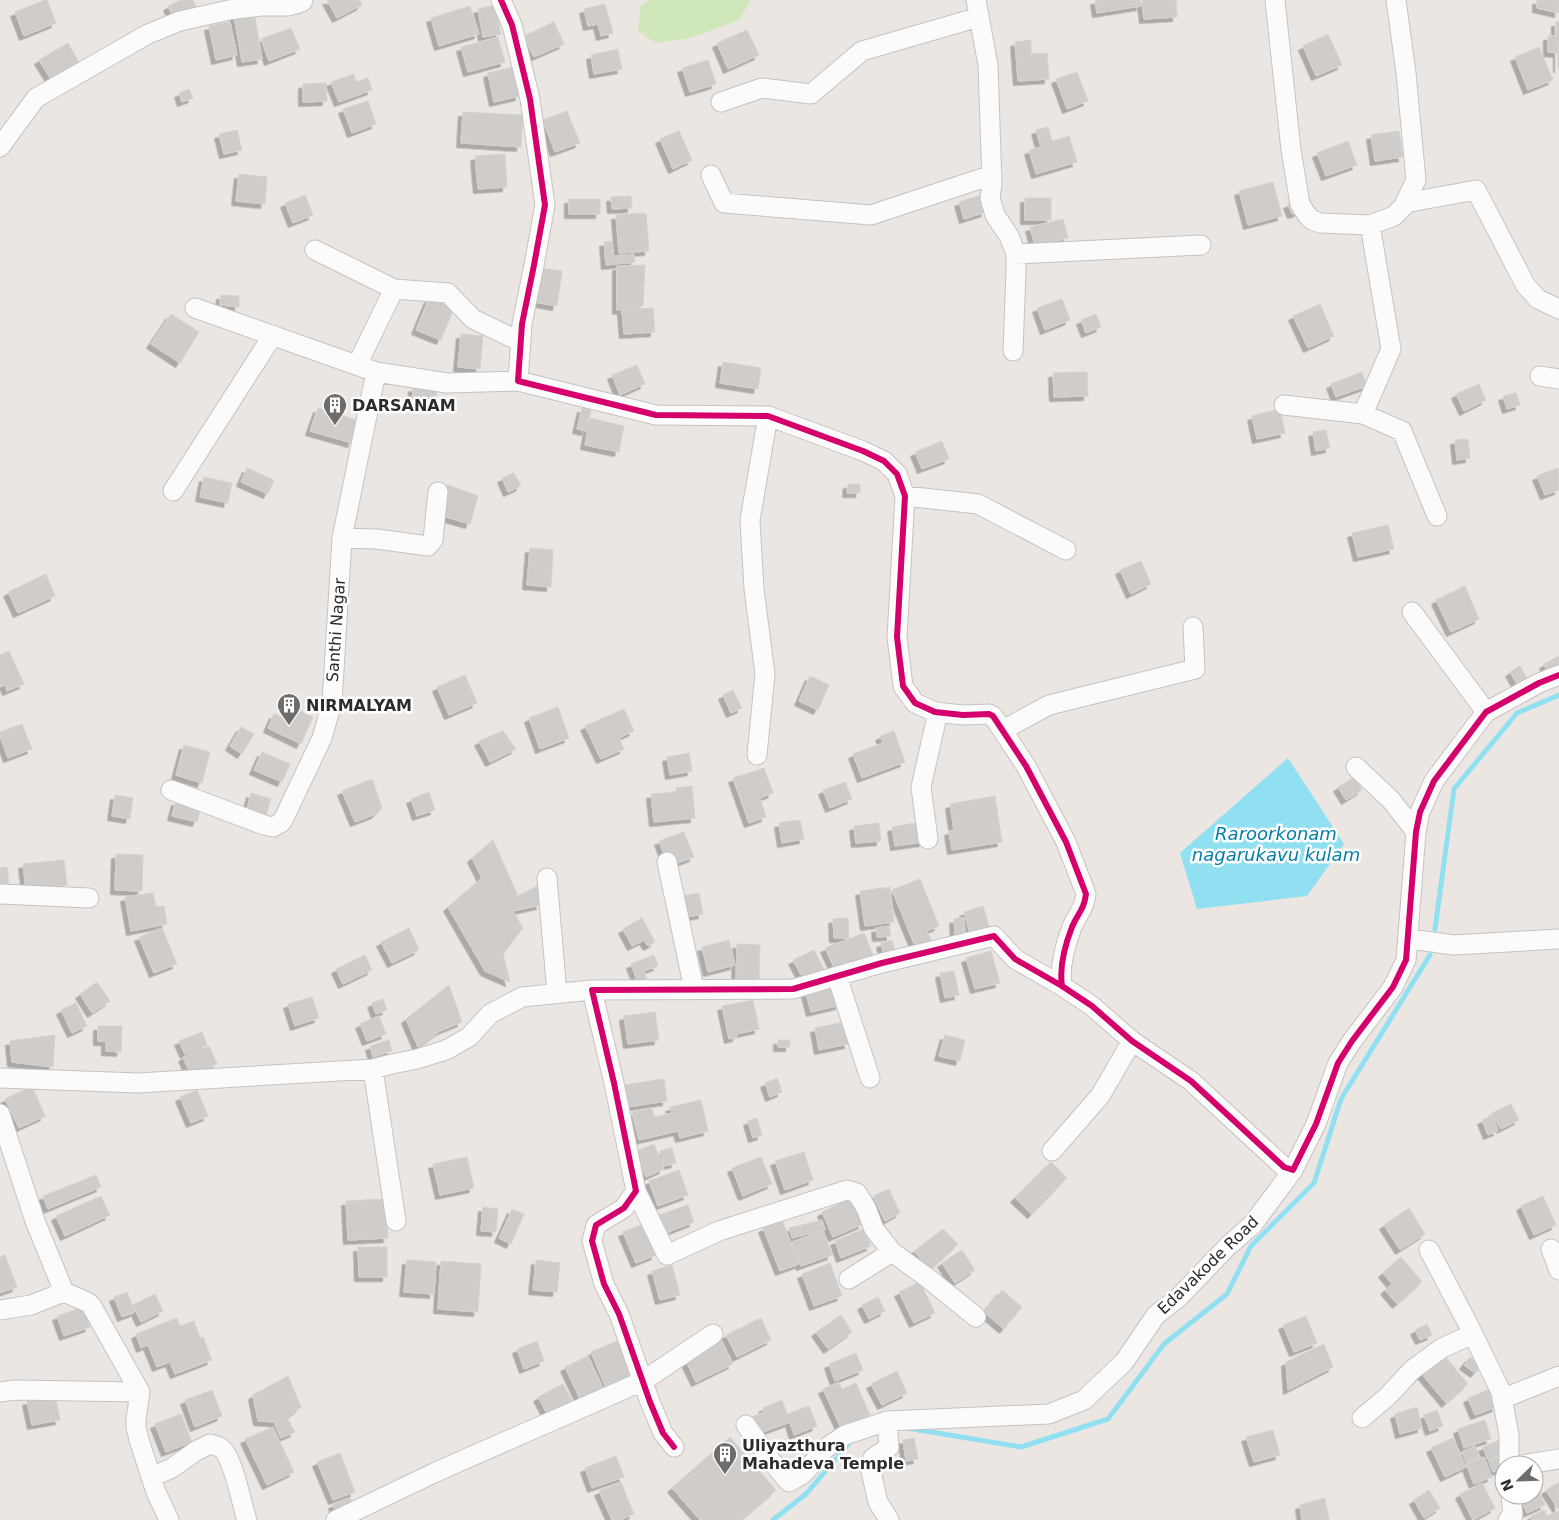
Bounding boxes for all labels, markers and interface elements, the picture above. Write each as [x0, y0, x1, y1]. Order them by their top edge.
building icon: DARSANAM [322, 392, 348, 426]
place label: DARSANAM [352, 396, 456, 415]
street label: Santhi Nagar [323, 577, 349, 683]
building icon: NIRMALYAM [276, 692, 302, 726]
place label: NIRMALYAM [306, 696, 412, 715]
water label: Raroorkonam nagarukavu kulam [1192, 823, 1360, 865]
street label: Edavakode Road [1154, 1212, 1262, 1318]
place label: Uliyazthura Mahadeva Temple [742, 1436, 904, 1473]
building icon: Uliyazthura Mahadeva Temple [712, 1441, 738, 1475]
north arrow [1494, 1455, 1544, 1505]
text: N [1497, 1477, 1517, 1494]

